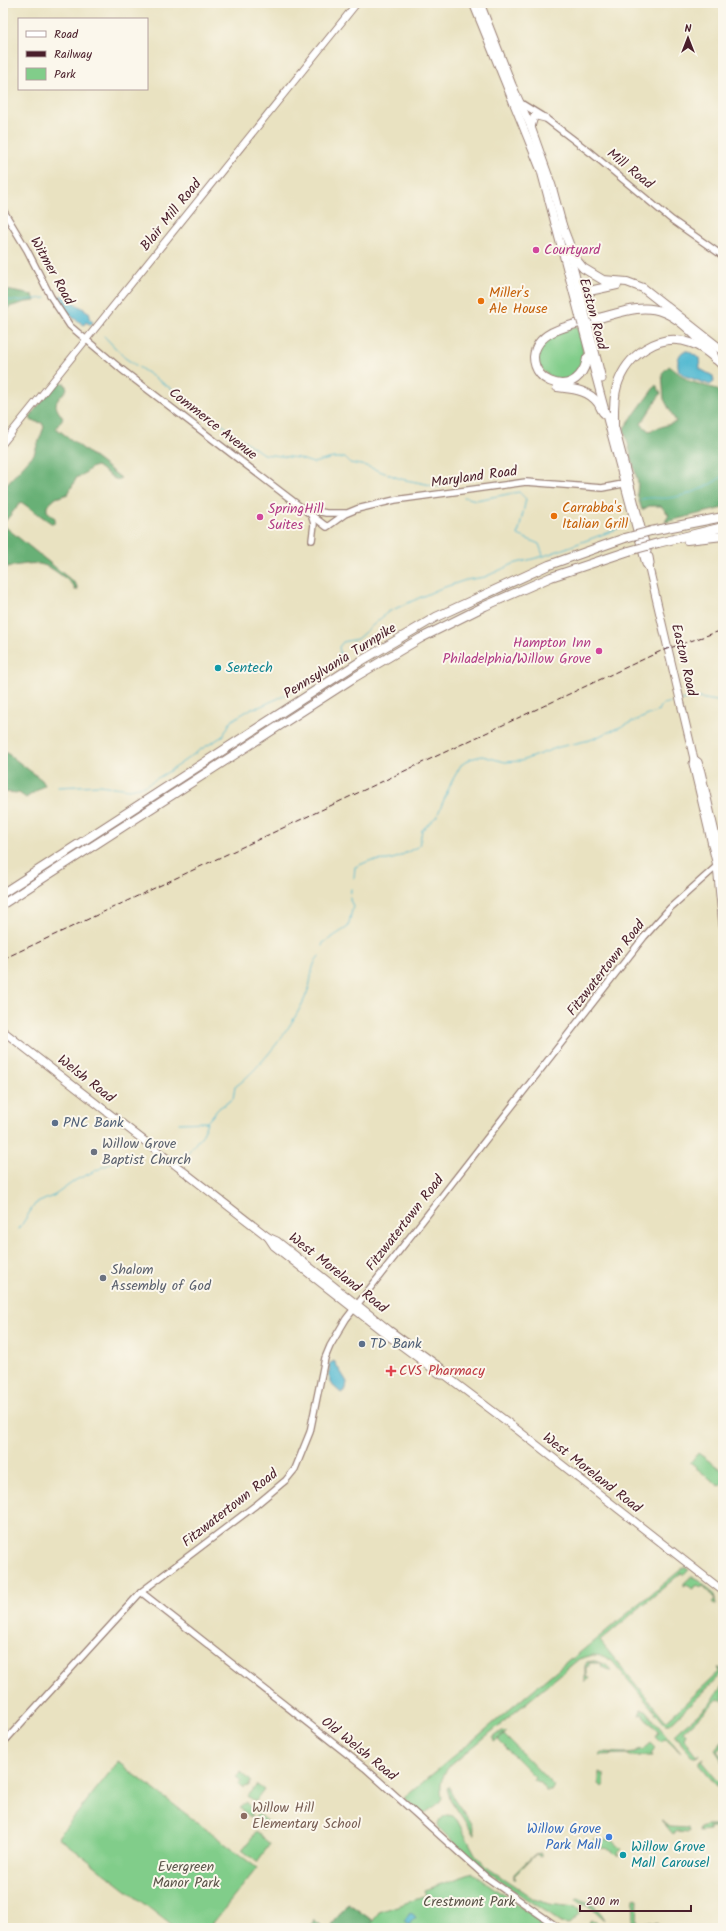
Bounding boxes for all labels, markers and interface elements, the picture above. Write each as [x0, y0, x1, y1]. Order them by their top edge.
legend [18, 18, 148, 90]
north arrow [668, 18, 708, 58]
text: N [685, 20, 692, 38]
text: Road [54, 25, 79, 44]
text: Railway [54, 45, 92, 64]
text: Park [54, 65, 76, 84]
street label: Mill Road [602, 143, 659, 195]
street label: Blair Mill Road [135, 173, 208, 256]
street label: Witmer Road [24, 233, 80, 310]
place label: Courtyard [544, 239, 601, 261]
marker: Courtyard [531, 245, 541, 255]
street label: Easton Road [573, 276, 613, 353]
place label: Miller's Ale House [489, 282, 548, 320]
marker: Miller's Ale House [476, 296, 486, 306]
street label: Commerce Avenue [164, 382, 263, 466]
street label: Maryland Road [429, 460, 520, 494]
place label: Carrabba's Italian Grill [562, 497, 629, 535]
place label: SpringHill Suites [268, 498, 324, 536]
marker: Carrabba's Italian Grill [549, 511, 559, 521]
marker: SpringHill Suites [255, 512, 265, 522]
street label: Pennsylvania Turnpike [279, 617, 401, 705]
street label: Easton Road [665, 622, 703, 699]
place label: Hampton Inn Philadelphia/Willow Grove [443, 632, 592, 670]
marker: Hampton Inn Philadelphia/Willow Grove [594, 646, 604, 656]
place label: Sentech [226, 657, 273, 679]
marker: Sentech [213, 663, 223, 673]
street label: Fitzwatertown Road [561, 914, 651, 1021]
street label: Welsh Road [52, 1049, 120, 1109]
place label: PNC Bank [63, 1112, 124, 1134]
marker: PNC Bank [50, 1118, 60, 1128]
place label: Willow Grove Baptist Church [102, 1133, 191, 1171]
marker: Willow Grove Baptist Church [89, 1147, 99, 1157]
street label: Fitzwatertown Road [360, 1169, 450, 1276]
street label: West Moreland Road [284, 1227, 393, 1319]
place label: Shalom Assembly of God [111, 1259, 212, 1297]
marker: Shalom Assembly of God [98, 1273, 108, 1283]
place label: TD Bank [370, 1333, 422, 1355]
marker: TD Bank [357, 1339, 367, 1349]
place label: CVS Pharmacy [399, 1360, 485, 1382]
marker: CVS Pharmacy [386, 1366, 396, 1376]
street label: West Moreland Road [538, 1427, 647, 1519]
street label: Fitzwatertown Road [177, 1463, 284, 1553]
street label: Old Welsh Road [316, 1711, 403, 1787]
place label: Willow Hill Elementary School [252, 1797, 361, 1835]
marker: Willow Hill Elementary School [239, 1811, 249, 1821]
place label: Willow Grove Park Mall [527, 1818, 602, 1856]
marker: Willow Grove Park Mall [604, 1832, 614, 1842]
place label: Willow Grove Mall Carousel [631, 1836, 710, 1874]
marker: Willow Grove Mall Carousel [618, 1850, 628, 1860]
park label: Evergreen Manor Park [152, 1856, 220, 1894]
scale bar [580, 1887, 691, 1913]
park label: Crestmont Park [423, 1891, 515, 1913]
text: 200 m [586, 1892, 620, 1911]

